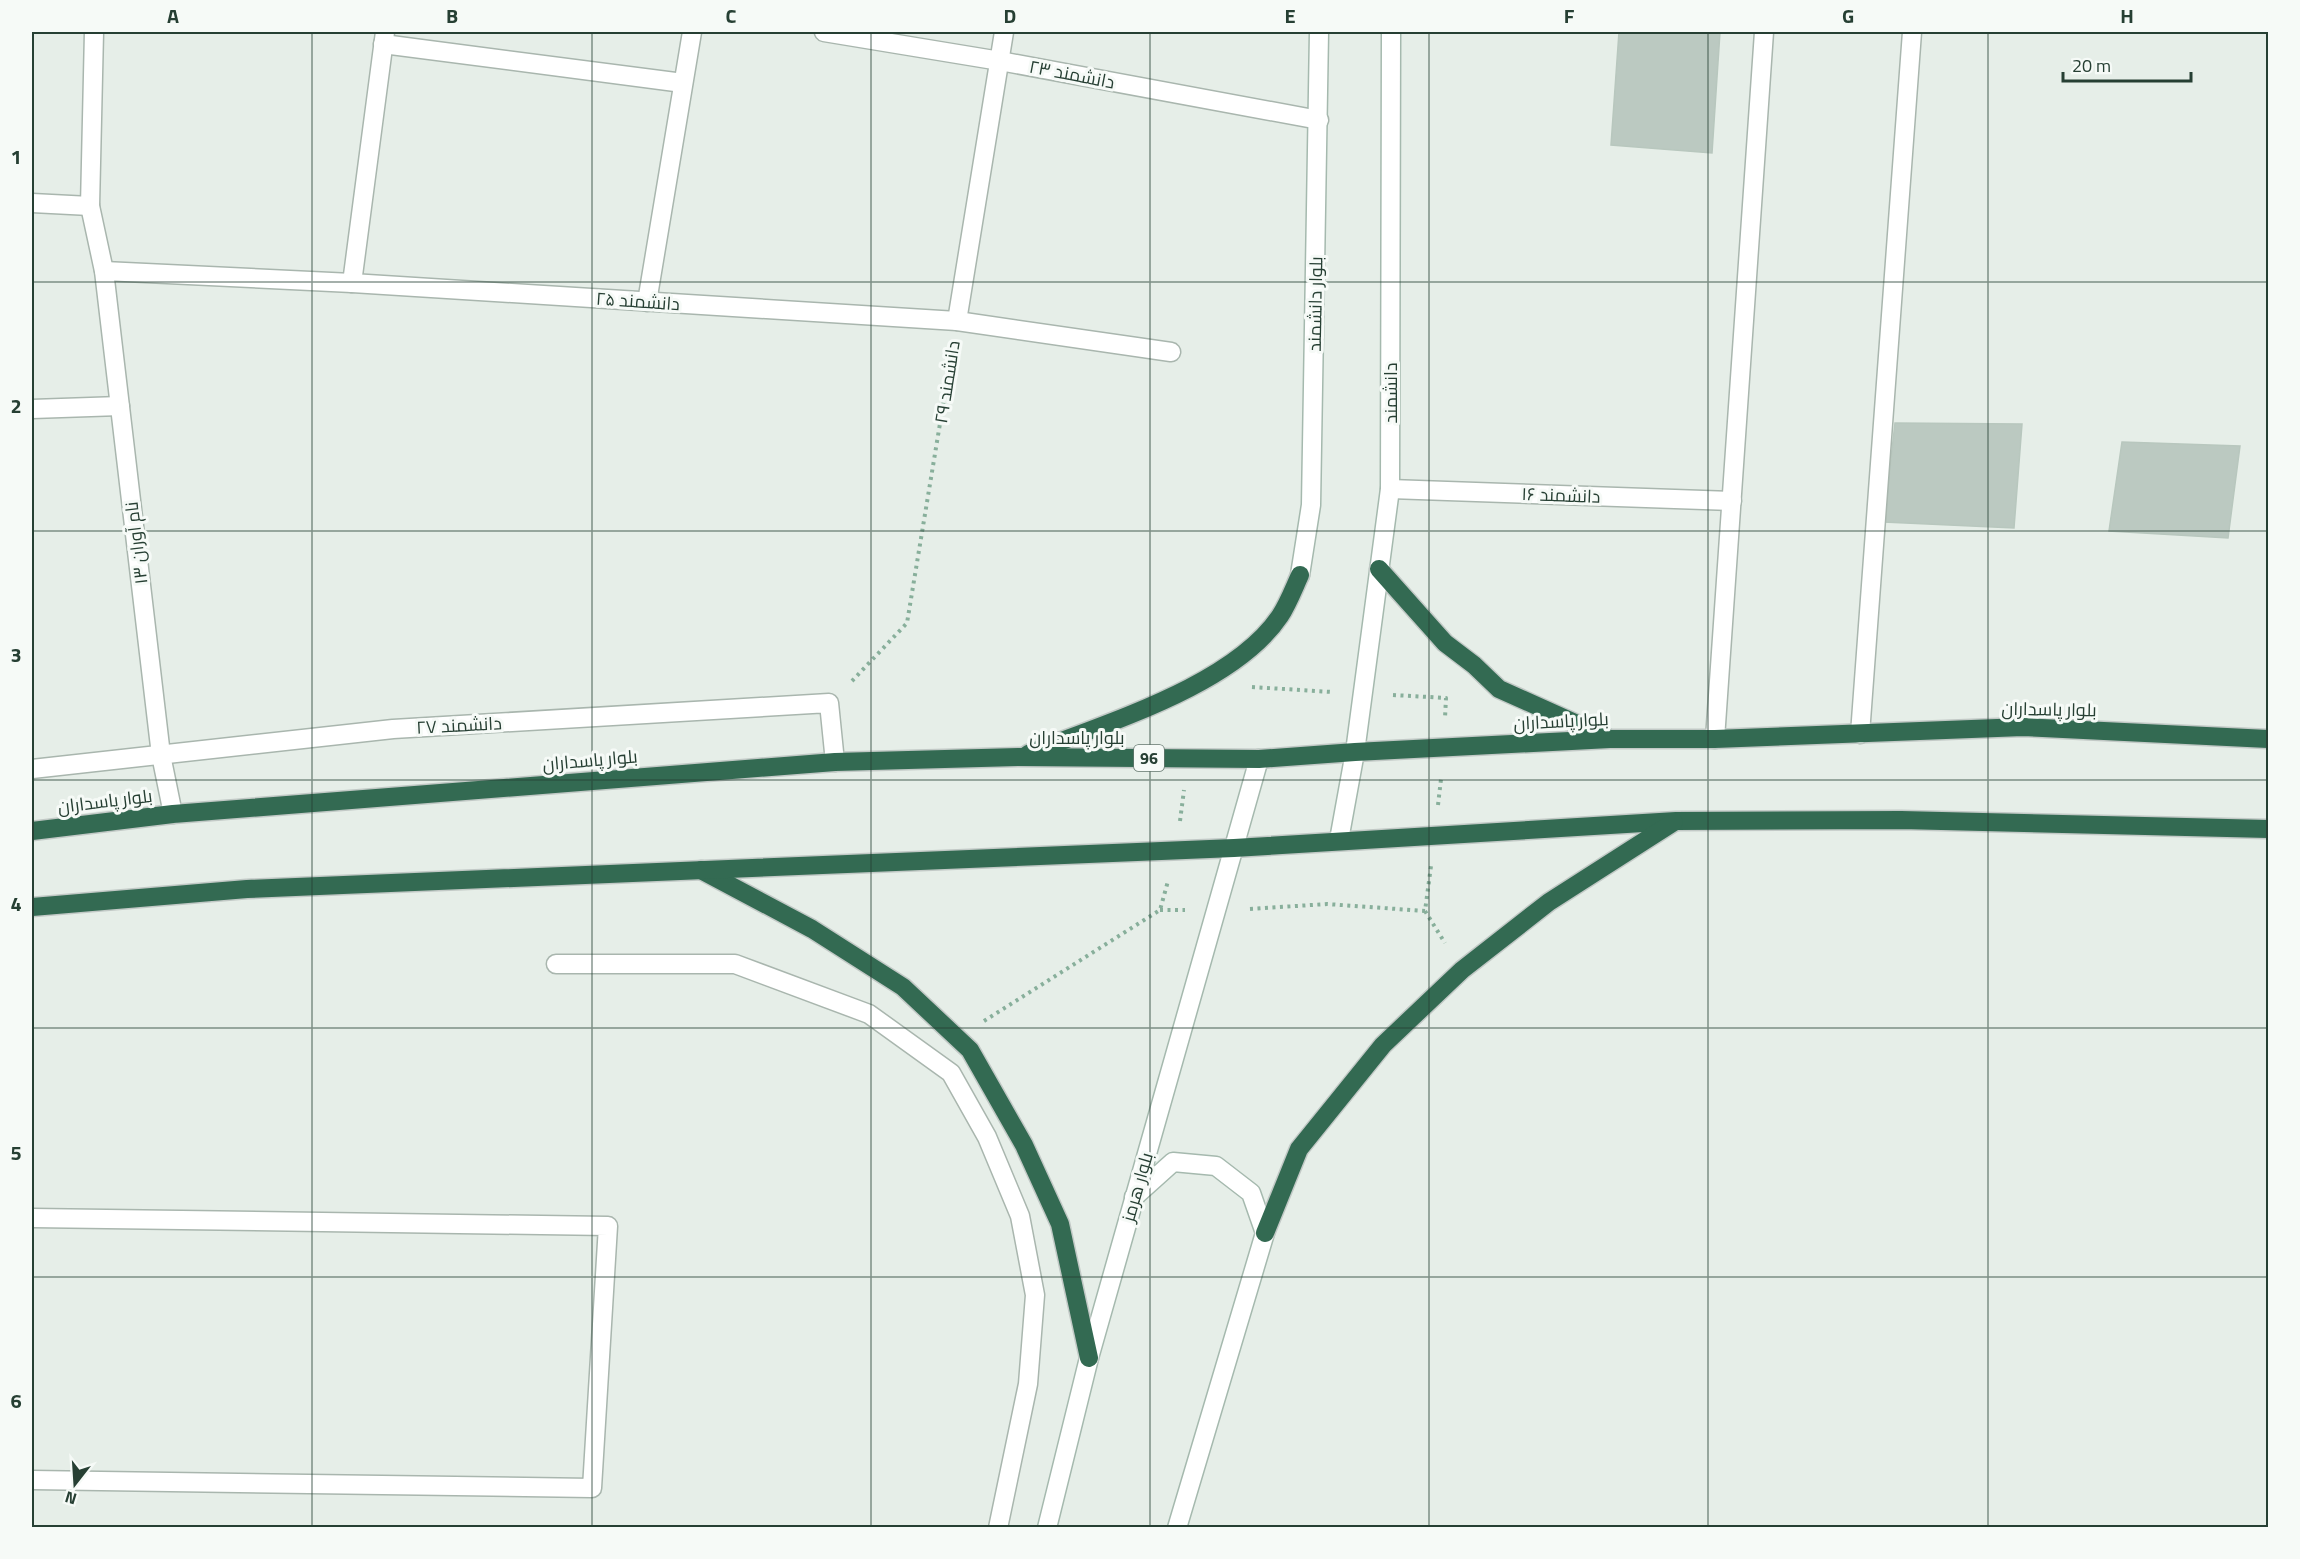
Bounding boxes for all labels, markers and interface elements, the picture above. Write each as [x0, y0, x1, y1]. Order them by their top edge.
text: A [167, 0, 179, 31]
text: B [446, 0, 458, 31]
text: C [726, 0, 737, 31]
text: D [1004, 0, 1016, 31]
text: E [1284, 0, 1296, 31]
text: F [1564, 0, 1575, 31]
text: G [1842, 0, 1854, 31]
text: H [2120, 0, 2134, 31]
scale bar [2063, 45, 2190, 83]
street label: دانشمند ۲۳ [1027, 52, 1117, 96]
text: 20 m [2072, 52, 2111, 79]
text: 1 [10, 141, 22, 172]
street label: بلوار دانشمند [1301, 256, 1329, 352]
street label: دانشمند ۲۵ [595, 285, 681, 317]
street label: دانشمند ۲۹ [927, 339, 967, 425]
street label: دانشمند [1377, 363, 1404, 423]
text: 2 [10, 390, 22, 421]
street label: دانشمند ۱۶ [1521, 480, 1601, 510]
street label: نام آوران ۱۳ [118, 500, 154, 586]
text: 3 [10, 639, 22, 670]
street label: بلوار پاسداران [2001, 695, 2097, 723]
street label: بلوار پاسداران [1513, 705, 1609, 737]
street label: دانشمند ۲۷ [416, 709, 502, 741]
street label: بلوار پاسداران [1029, 724, 1125, 751]
street label: بلوار پاسداران [541, 742, 639, 778]
road number: 96 [1134, 745, 1164, 771]
street label: بلوار پاسداران [56, 782, 154, 820]
text: 4 [10, 888, 22, 919]
text: 5 [10, 1137, 22, 1168]
street label: بلوار هرمز [1114, 1149, 1160, 1226]
text: 6 [10, 1385, 22, 1416]
north arrow [45, 1454, 105, 1514]
text: N [62, 1485, 79, 1511]

